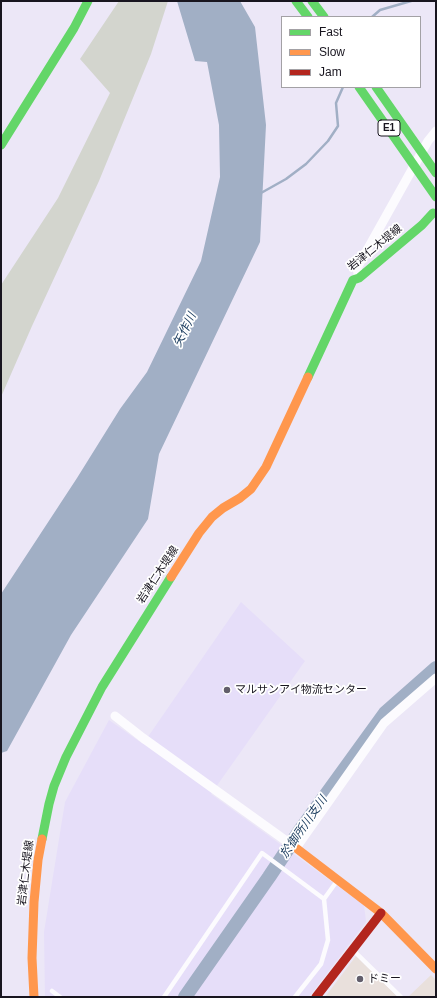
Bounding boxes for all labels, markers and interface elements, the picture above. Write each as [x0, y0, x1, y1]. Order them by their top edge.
legend [281, 16, 421, 88]
text: Fast [319, 25, 342, 39]
text: Slow [319, 45, 345, 59]
text: Jam [319, 65, 342, 79]
road number: E1 [378, 120, 400, 136]
street label: 岩津仁木堤線 [345, 222, 405, 274]
water label: 矢作川 [171, 311, 199, 349]
street label: 岩津仁木堤線 [134, 544, 182, 606]
place label: マルサンアイ物流センター [235, 683, 367, 697]
marker: マルサンアイ物流センター [222, 685, 232, 695]
water label: 於御所川支川 [277, 793, 331, 861]
street label: 岩津仁木堤線 [15, 839, 37, 907]
place label: ドミー [368, 972, 401, 986]
marker: ドミー [355, 974, 365, 984]

